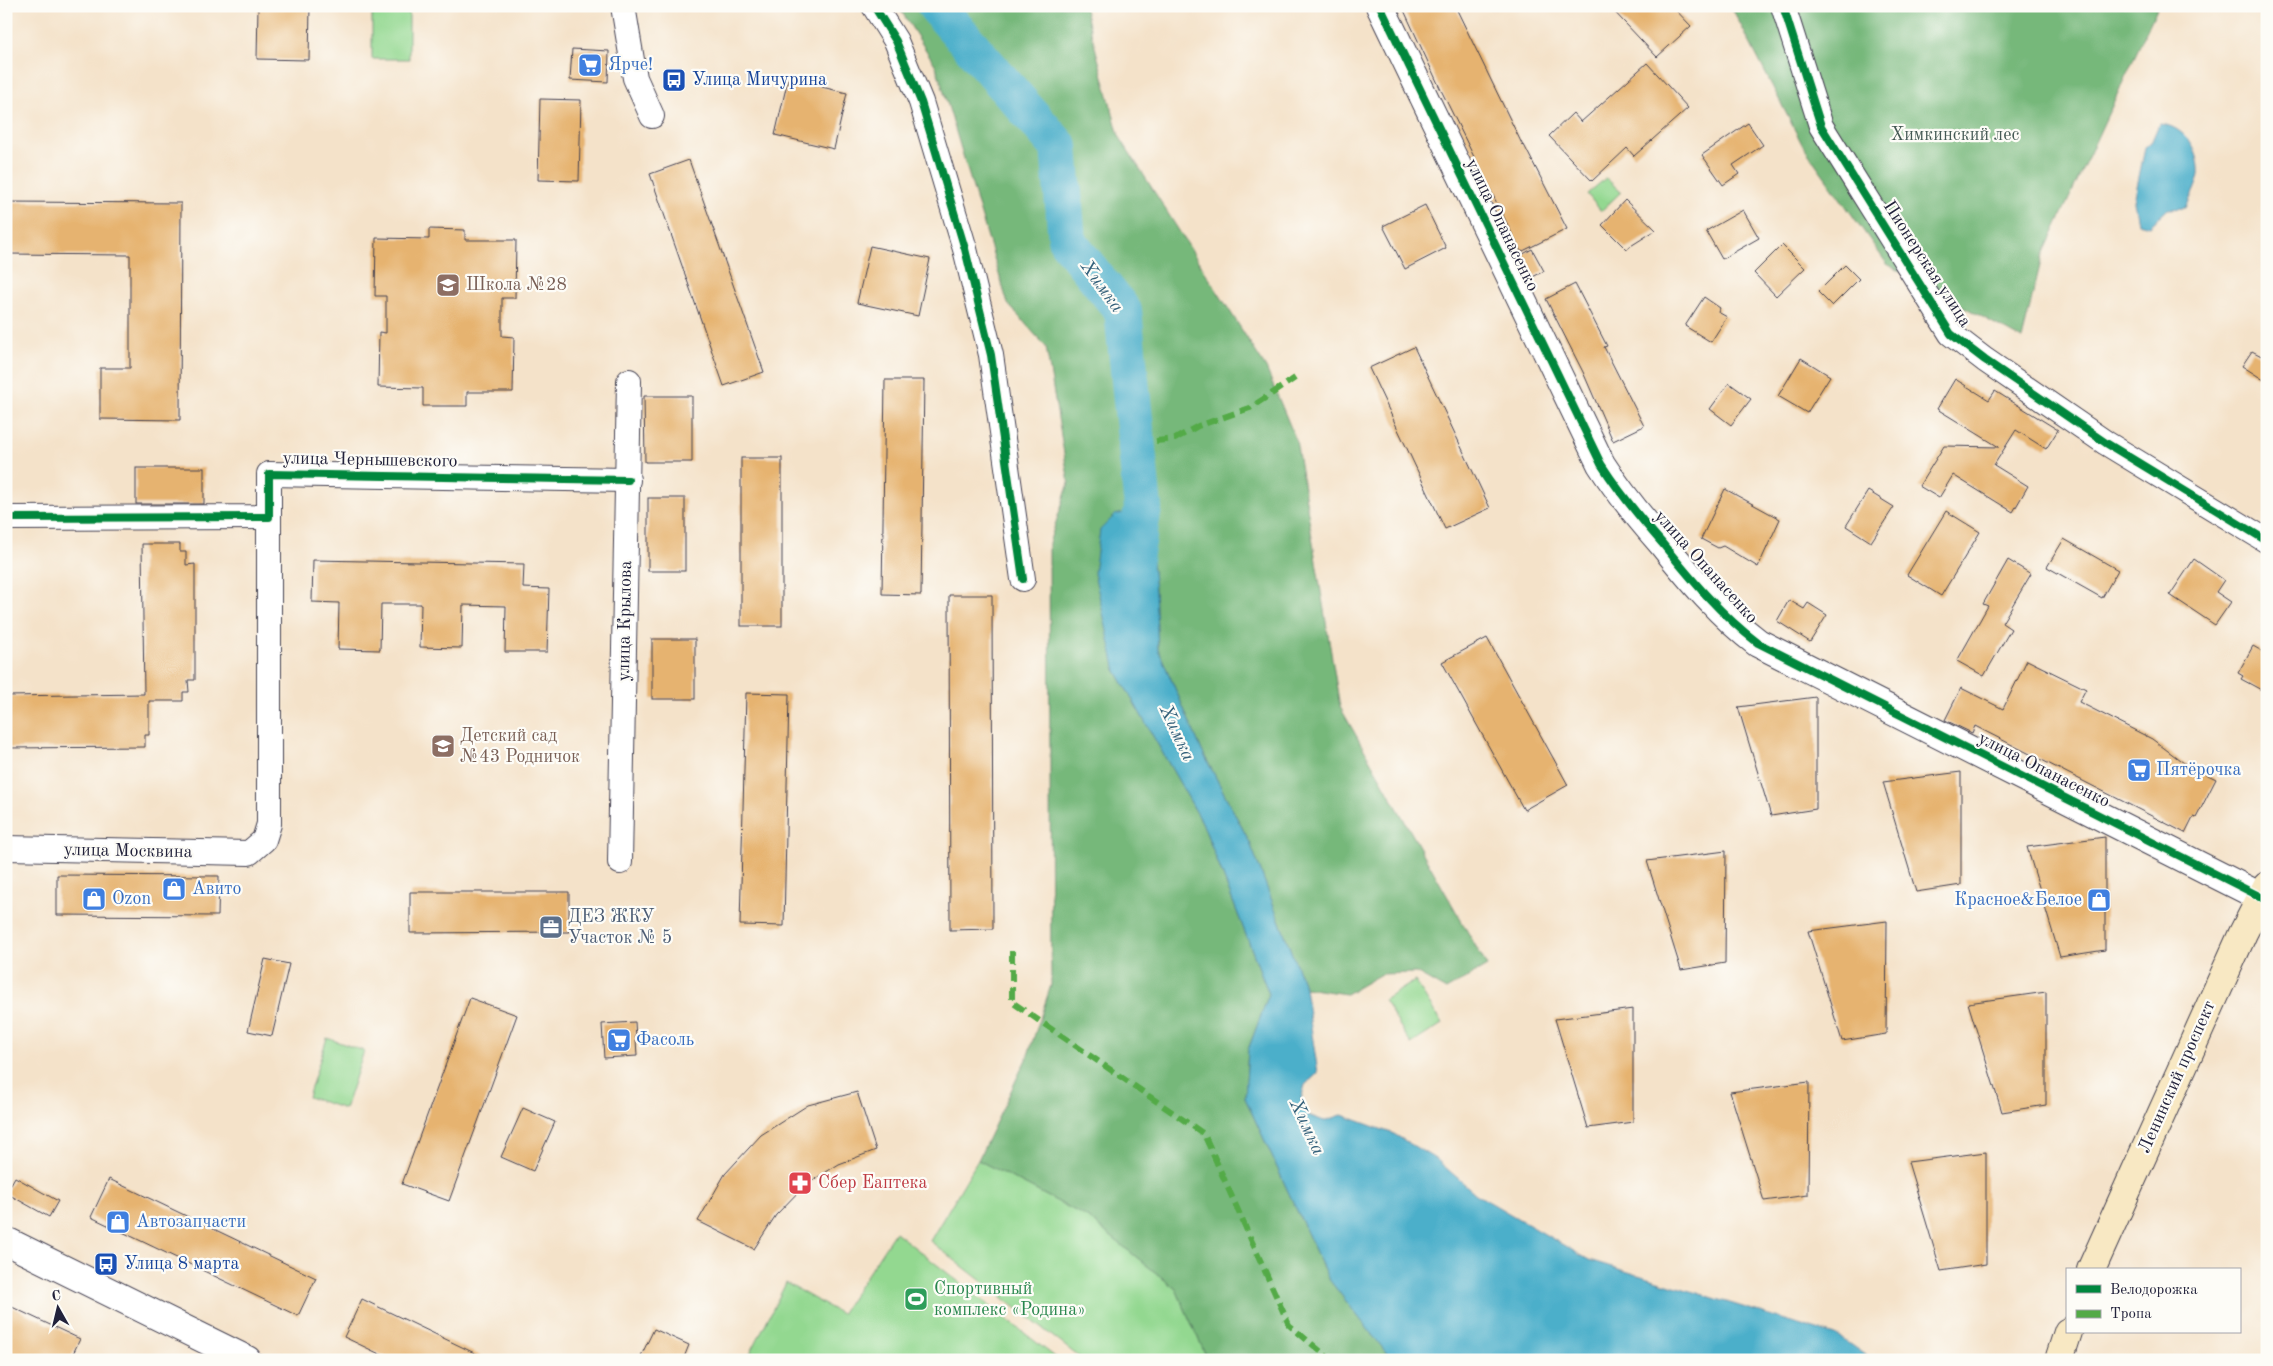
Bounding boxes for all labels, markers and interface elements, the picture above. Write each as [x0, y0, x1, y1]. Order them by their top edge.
supermarket icon: Ярче! [577, 52, 603, 78]
place label: Ярче! [608, 56, 653, 74]
bus stop icon: Улица Мичурина [661, 67, 687, 93]
place label: Улица Мичурина [692, 71, 827, 89]
park label: Химкинский лес [1891, 126, 2019, 144]
street label: улица Опанасенко [1462, 156, 1542, 294]
street label: Пионерская улица [1880, 198, 1974, 330]
water label: Химка [1076, 257, 1126, 317]
school or university icon: Школа №28 [435, 272, 461, 298]
place label: Школа №28 [466, 276, 567, 294]
street label: улица Чернышевского [282, 449, 458, 471]
street label: улица Опанасенко [1651, 507, 1761, 627]
street label: улица Крылова [615, 560, 635, 682]
water label: Химка [1155, 702, 1197, 764]
place label: Детский сад №43 Родничок [460, 727, 580, 766]
street label: улица Опанасенко [1975, 729, 2113, 811]
school or university icon: Детский сад №43 Родничок [430, 733, 456, 759]
supermarket icon: Пятёрочка [2126, 757, 2152, 783]
place label: Пятёрочка [2156, 761, 2242, 779]
street label: улица Москвина [63, 841, 193, 861]
shop icon: Авито [161, 876, 187, 902]
place label: Авито [192, 880, 242, 898]
shop icon: Ozon [81, 886, 107, 912]
shop icon: Красное&Белое [2086, 887, 2112, 913]
place label: Ozon [112, 890, 151, 908]
place label: Красное&Белое [1954, 891, 2082, 909]
place label: ДЕЗ ЖКУ Участок № 5 [568, 908, 672, 947]
office icon: ДЕЗ ЖКУ Участок № 5 [538, 914, 564, 940]
street label: Ленинский проспект [2135, 998, 2219, 1156]
supermarket icon: Фасоль [606, 1027, 632, 1053]
place label: Фасоль [636, 1031, 694, 1049]
water label: Химка [1285, 1096, 1327, 1158]
pharmacy icon: Сбер Еаптека [787, 1170, 813, 1196]
place label: Сбер Еаптека [818, 1174, 928, 1192]
shop icon: Автозапчасти [105, 1209, 131, 1235]
place label: Автозапчасти [136, 1213, 246, 1231]
bus stop icon: Улица 8 марта [93, 1251, 119, 1277]
place label: Улица 8 марта [124, 1255, 239, 1273]
legend [2066, 1268, 2240, 1334]
place label: Спортивный комплекс «Родина» [934, 1280, 1086, 1319]
text: Велодорожка [2110, 1283, 2198, 1298]
north arrow [32, 1284, 82, 1334]
sports icon: Спортивный комплекс «Родина» [903, 1286, 929, 1312]
text: С [51, 1289, 62, 1304]
text: Тропа [2110, 1307, 2152, 1322]

